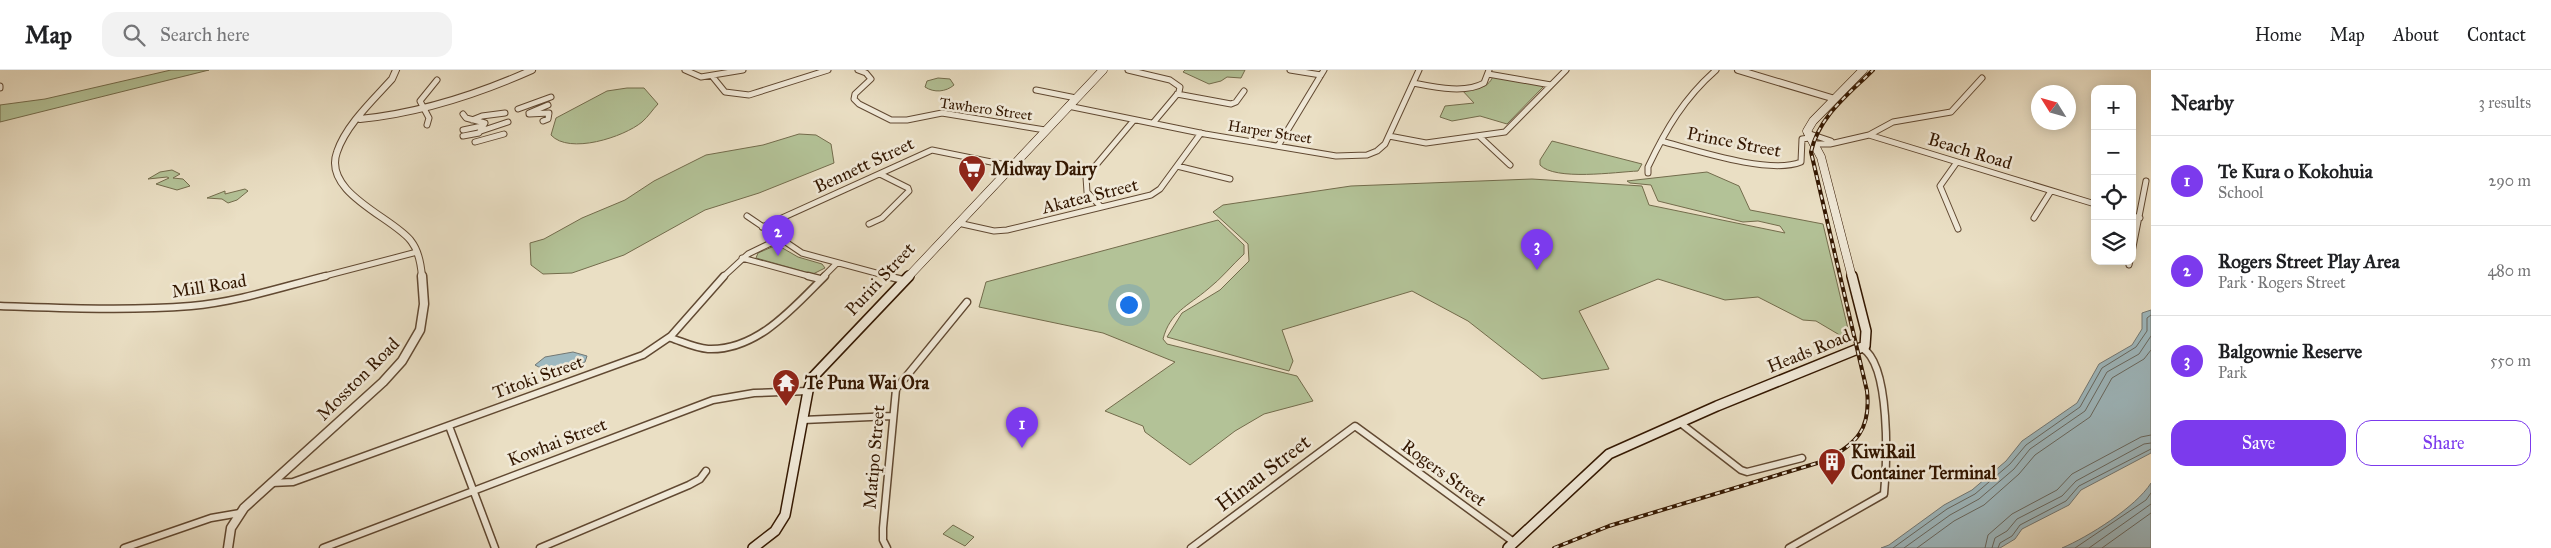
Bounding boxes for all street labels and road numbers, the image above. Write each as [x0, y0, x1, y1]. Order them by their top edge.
street label: Tawhero Street [938, 94, 1034, 125]
street label: Harper Street [1227, 116, 1314, 148]
street label: Prince Street [1685, 122, 1784, 162]
street label: Beach Road [1925, 128, 2015, 174]
street label: Bennett Street [811, 132, 918, 198]
street label: Akatea Street [1039, 173, 1141, 219]
street label: Puriri Street [841, 237, 920, 320]
street label: Mill Road [170, 269, 248, 303]
street label: Heads Road [1764, 324, 1854, 378]
street label: Mosston Road [312, 333, 404, 425]
street label: Titoki Street [490, 350, 587, 404]
street label: Matipo Street [858, 403, 890, 510]
street label: Kowhai Street [504, 413, 610, 471]
street label: Hinau Street [1210, 429, 1316, 517]
street label: Rogers Street [1397, 435, 1491, 512]

